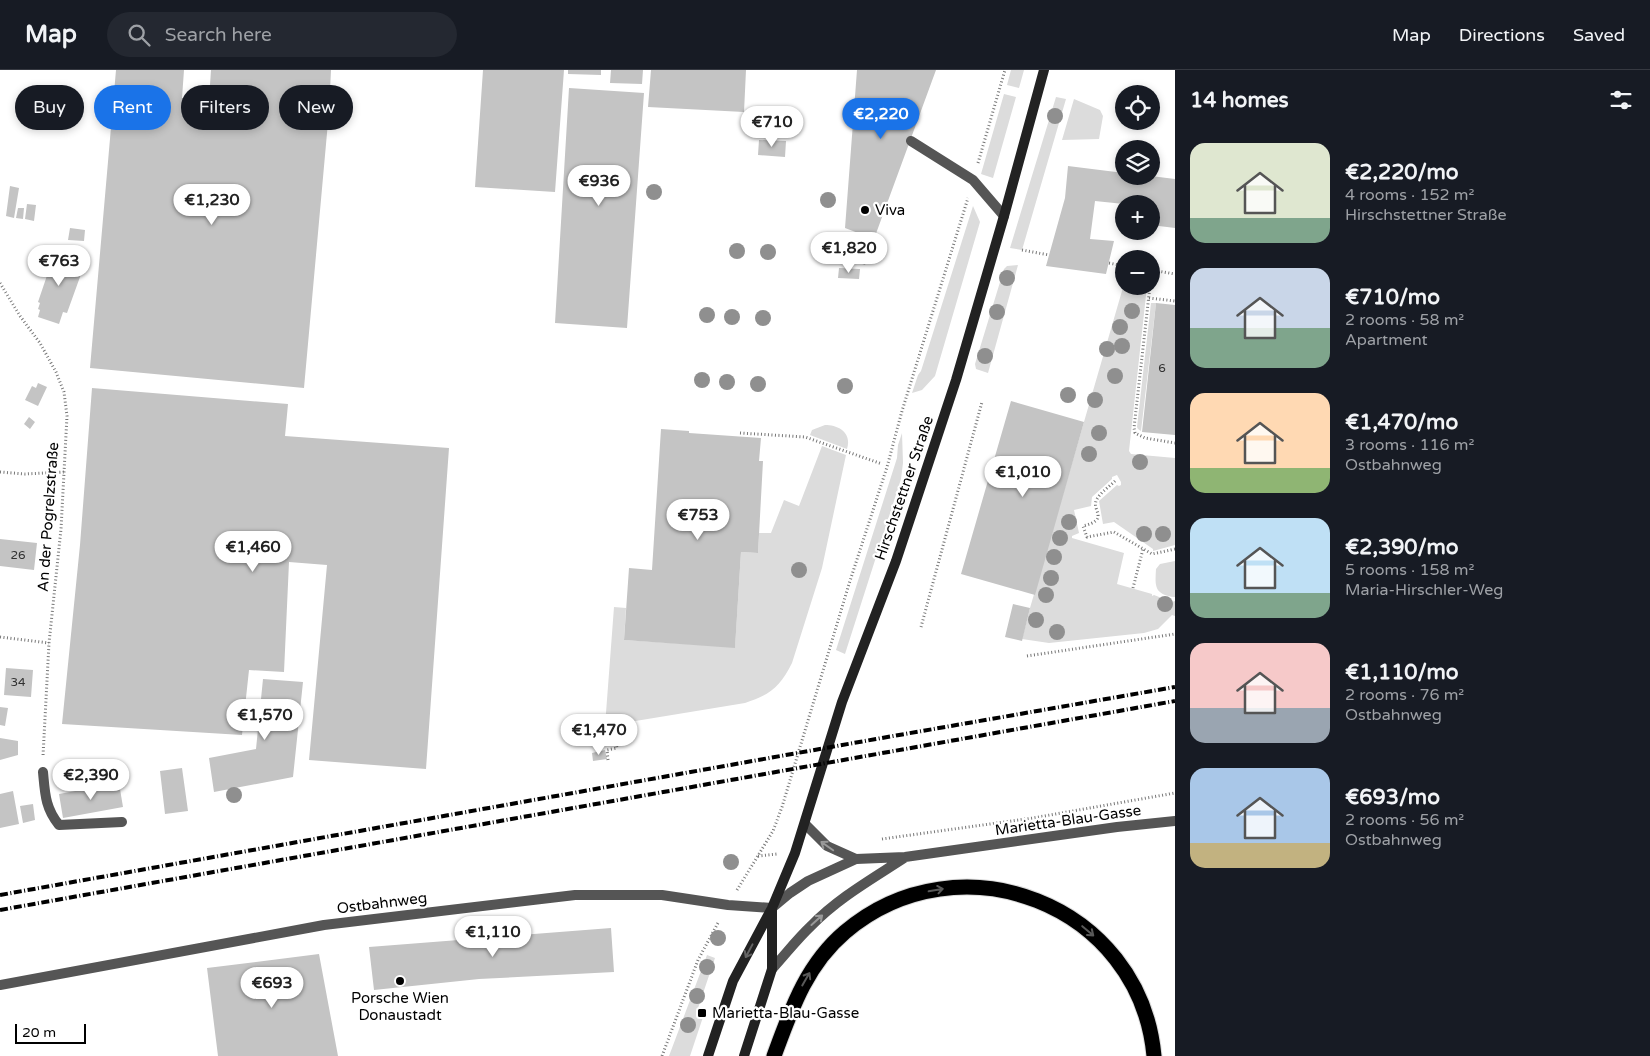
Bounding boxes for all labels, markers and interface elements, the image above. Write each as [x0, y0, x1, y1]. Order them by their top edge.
search box [107, 12, 457, 57]
text: Map [25, 20, 77, 49]
icon: search [125, 21, 153, 49]
text: Search here [165, 24, 272, 46]
text: Map [1392, 24, 1431, 46]
text: Directions [1459, 24, 1545, 46]
text: Saved [1573, 24, 1625, 46]
chip: Buy [15, 85, 84, 130]
chip: Rent [94, 85, 171, 130]
chip: Filters [181, 85, 269, 130]
chip: New [279, 85, 353, 130]
map controls [1115, 85, 1160, 295]
button: locate [1115, 85, 1160, 130]
icon: filters [1607, 86, 1635, 114]
text: 14 homes [1190, 88, 1289, 113]
pin: €2,220 [840, 98, 922, 140]
text: €2,220 [853, 104, 909, 124]
pin: €710 [742, 106, 802, 148]
text: €710 [751, 112, 793, 132]
button: layers [1115, 140, 1160, 185]
text: €2,220/mo [1345, 160, 1459, 185]
icon: home [1230, 163, 1290, 223]
pin: €936 [569, 164, 629, 207]
text: €936 [578, 171, 620, 191]
pin: €1,230 [171, 184, 253, 226]
text: 4 rooms · 152 m² [1345, 185, 1474, 205]
text: €1,230 [184, 190, 240, 210]
button: + [1115, 195, 1160, 240]
place label: Viva [875, 201, 905, 219]
marker: Viva [859, 204, 871, 216]
text: Hirschstettner Straße [1345, 205, 1507, 225]
pin: €1,820 [808, 232, 890, 274]
text: €1,820 [821, 238, 877, 258]
pin: €763 [29, 244, 89, 287]
button: − [1115, 250, 1160, 295]
text: €763 [38, 251, 80, 271]
text: €710/mo [1345, 285, 1440, 310]
icon: home [1230, 288, 1290, 348]
text: 2 rooms · 58 m² [1345, 310, 1464, 330]
text: Apartment [1345, 330, 1428, 350]
house number: 6 [1158, 361, 1166, 375]
text: €1,470/mo [1345, 410, 1458, 435]
street label: Hirschstettner Straße [871, 413, 937, 563]
icon: home [1230, 413, 1290, 473]
text: 3 rooms · 116 m² [1345, 435, 1474, 455]
street label: An der Pogrelzstraße [34, 442, 62, 592]
text: Ostbahnweg [1345, 455, 1442, 475]
pin: €1,010 [982, 456, 1064, 498]
text: €1,010 [995, 462, 1051, 482]
pin: €753 [668, 498, 728, 541]
text: €753 [677, 505, 719, 525]
pin: €1,460 [212, 530, 294, 573]
text: €2,390/mo [1345, 535, 1459, 560]
text: €1,460 [226, 537, 280, 557]
icon: home [1230, 538, 1290, 598]
house number: 26 [10, 548, 26, 562]
text: 5 rooms · 158 m² [1345, 560, 1474, 580]
text: Maria-Hirschler-Weg [1345, 580, 1503, 600]
text: €1,110/mo [1345, 660, 1459, 685]
icon: home [1230, 663, 1290, 723]
house number: 34 [10, 675, 26, 689]
text: 2 rooms · 76 m² [1345, 685, 1464, 705]
pin: €1,570 [224, 698, 306, 741]
text: €1,570 [237, 705, 293, 725]
text: Ostbahnweg [1345, 705, 1442, 725]
pin: €1,470 [558, 714, 640, 756]
text: €1,470 [572, 720, 626, 740]
pin: €2,390 [50, 758, 132, 801]
text: €2,390 [63, 765, 119, 785]
text: €693/mo [1345, 785, 1440, 810]
icon: home [1230, 788, 1290, 848]
street label: Marietta-Blau-Gasse [994, 801, 1142, 839]
text: 2 rooms · 56 m² [1345, 810, 1464, 830]
text: Ostbahnweg [1345, 830, 1442, 850]
one-way arrow [820, 841, 834, 851]
one-way arrow [928, 885, 944, 895]
street label: Ostbahnweg [336, 889, 428, 917]
one-way arrow [810, 914, 823, 926]
pin: €1,110 [452, 916, 534, 958]
text: €1,110 [465, 922, 521, 942]
one-way arrow [1081, 925, 1094, 936]
one-way arrow [744, 944, 754, 959]
pin: €693 [242, 966, 302, 1009]
one-way arrow [802, 972, 812, 986]
text: €693 [251, 973, 293, 993]
marker: Porsche Wien Donaustadt [394, 975, 406, 987]
place label: Porsche Wien Donaustadt [351, 989, 449, 1024]
place label: Marietta-Blau-Gasse [712, 1004, 859, 1022]
marker: Marietta-Blau-Gasse [696, 1007, 708, 1019]
scale bar [15, 1021, 86, 1044]
text: 20 m [22, 1024, 56, 1041]

